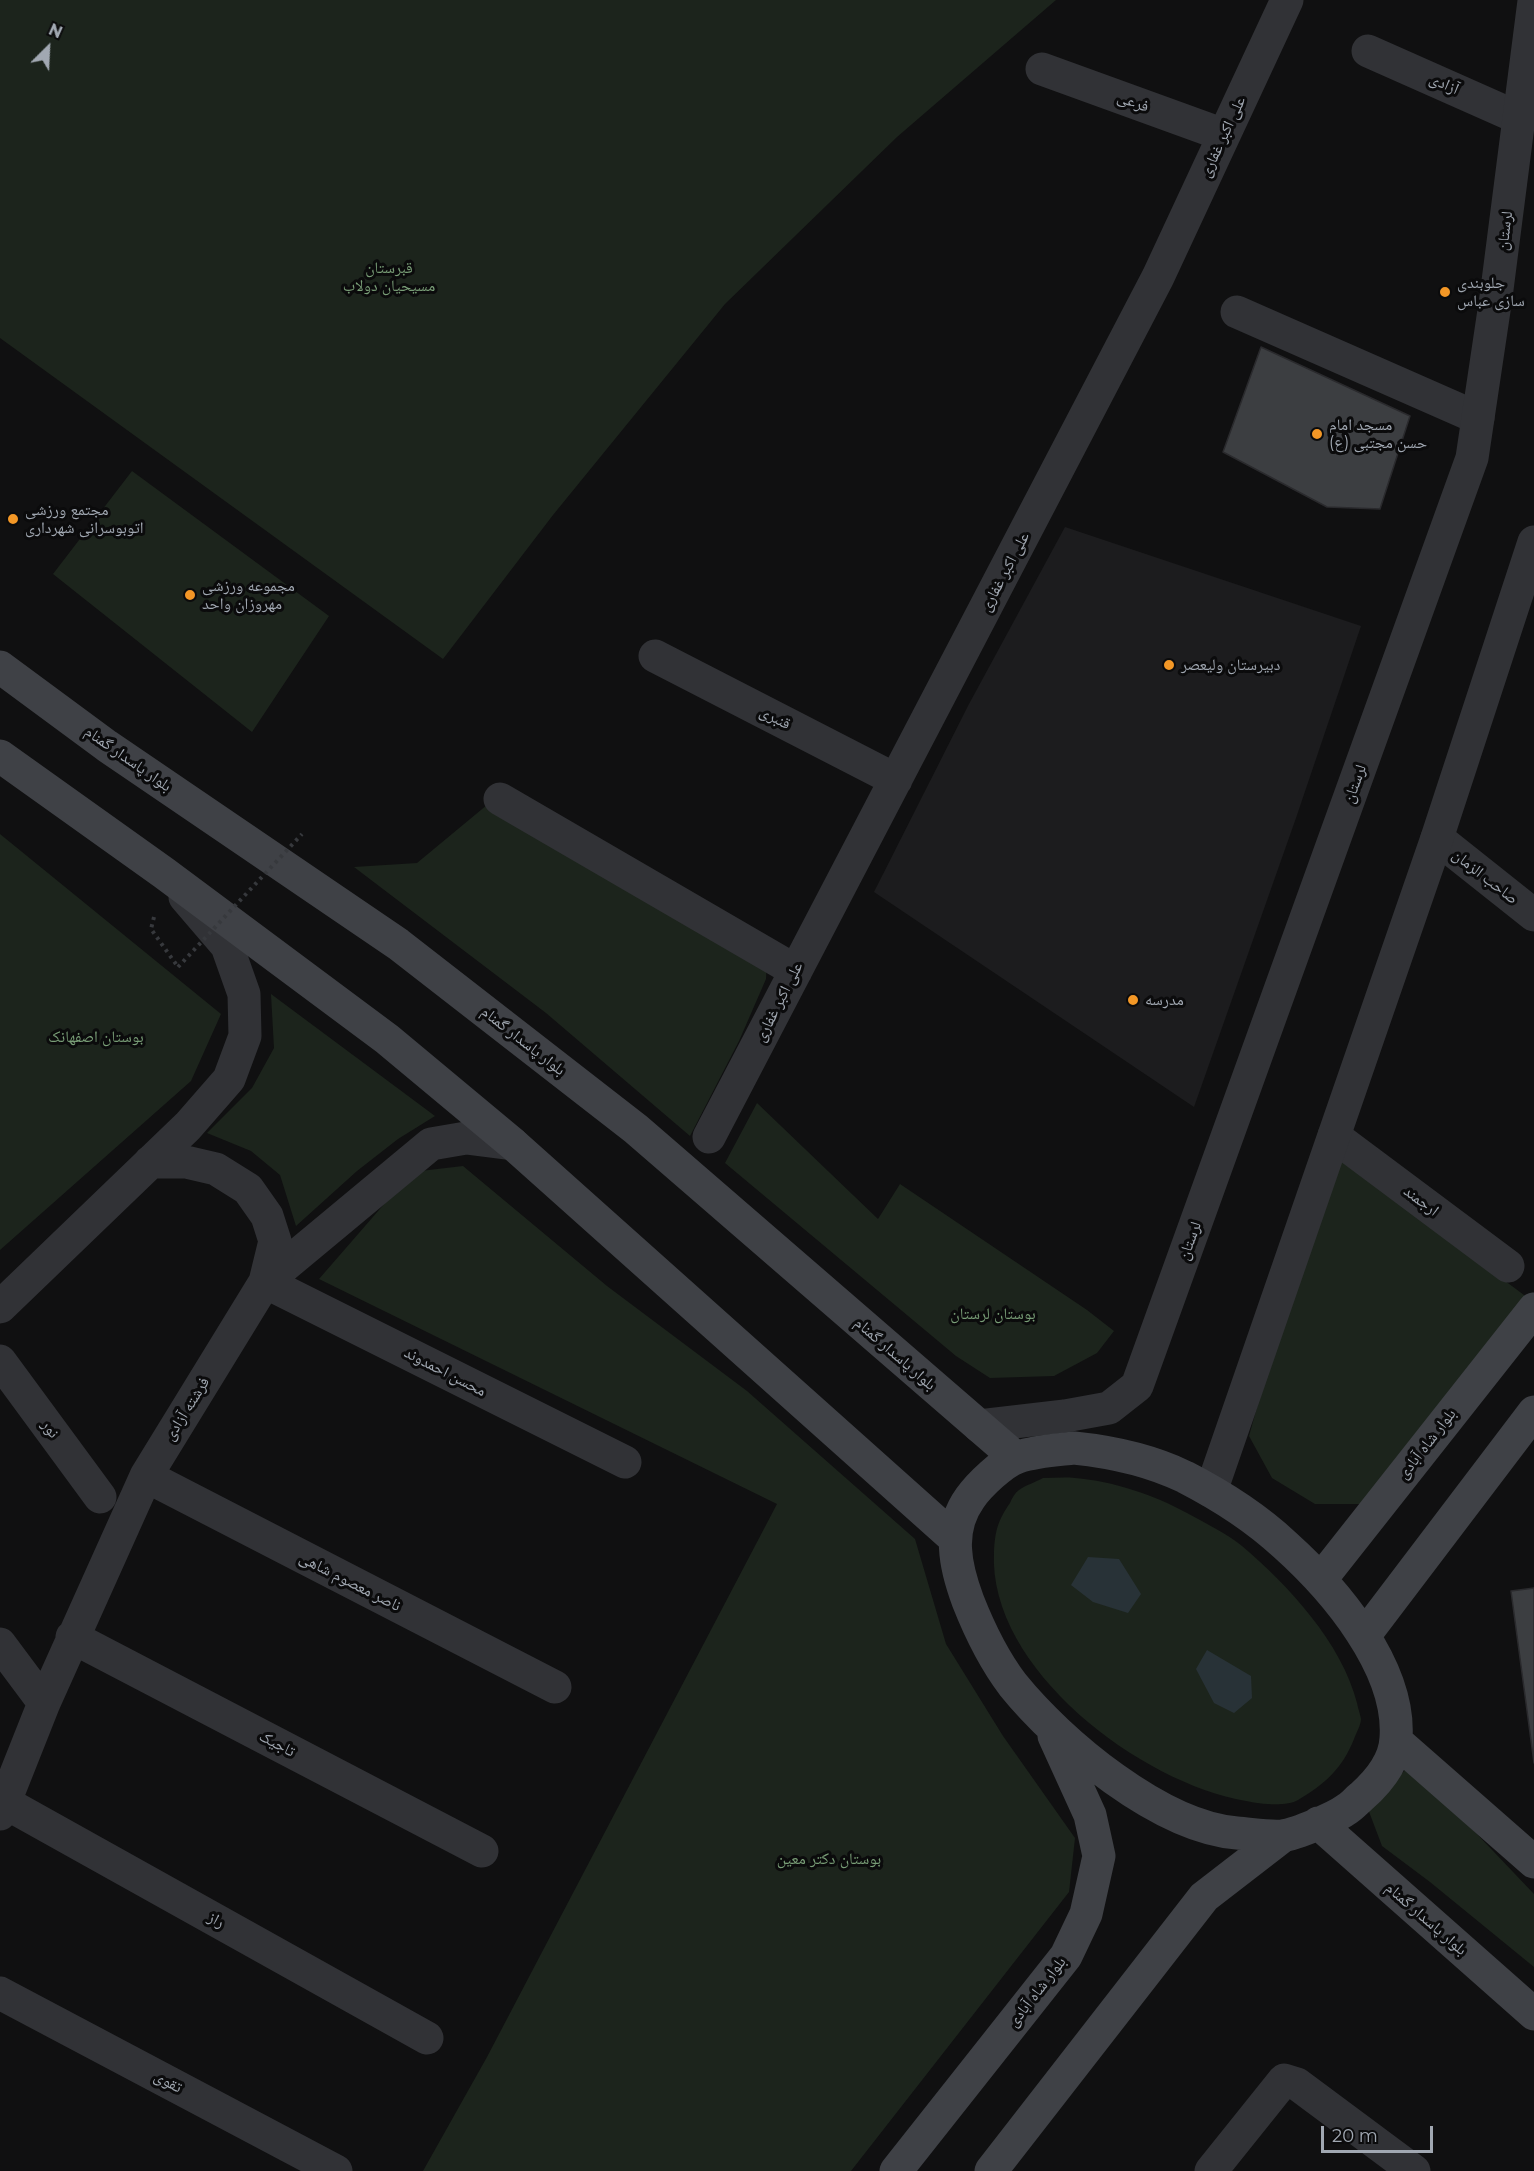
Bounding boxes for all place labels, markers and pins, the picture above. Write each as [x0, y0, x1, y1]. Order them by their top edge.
place label: جلوبندی سازی عباس [1457, 273, 1525, 311]
marker: جلوبندی سازی عباس [1438, 285, 1452, 299]
place label: مسجد امام حسن مجتبی (ع) [1329, 415, 1427, 453]
marker: مسجد امام حسن مجتبی (ع) [1310, 427, 1324, 441]
place label: مجتمع ورزشی اتوبوسرانی شهرداری [25, 500, 144, 538]
marker: مجتمع ورزشی اتوبوسرانی شهرداری [6, 512, 20, 526]
place label: مجموعه ورزشی مهروزان واحد [202, 576, 295, 614]
marker: مجموعه ورزشی مهروزان واحد [183, 588, 197, 602]
place label: دبیرستان ولیعصر [1181, 655, 1280, 675]
marker: دبیرستان ولیعصر [1162, 658, 1176, 672]
place label: مدرسه [1145, 990, 1184, 1010]
marker: مدرسه [1126, 993, 1140, 1007]

